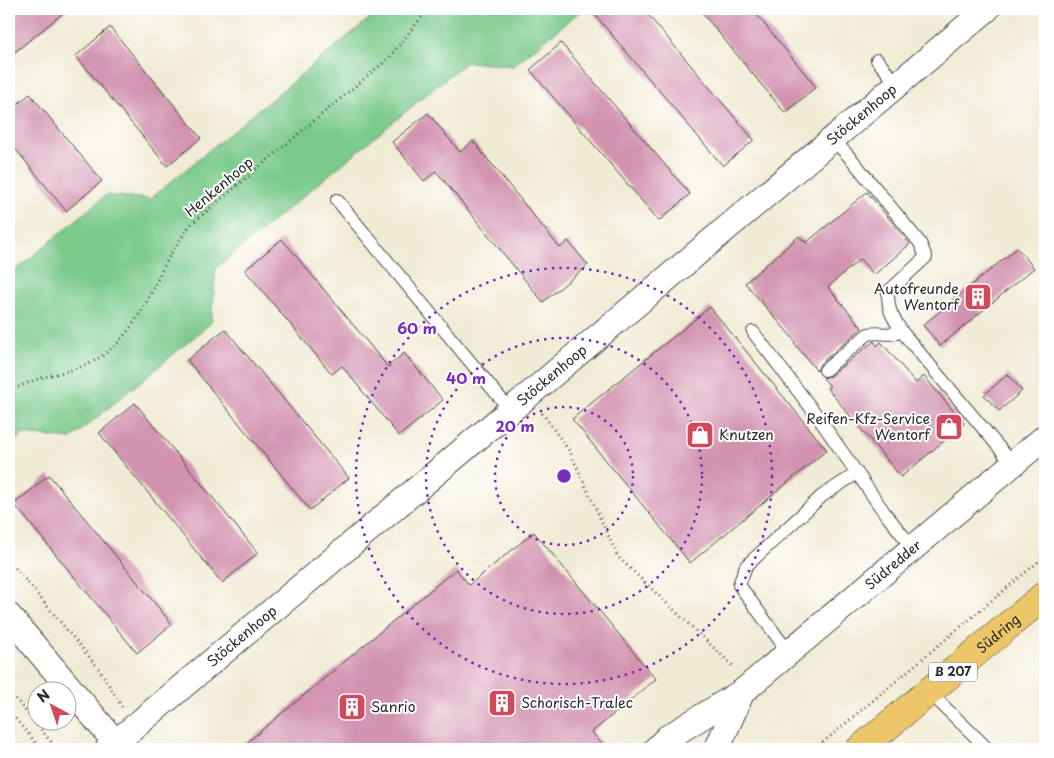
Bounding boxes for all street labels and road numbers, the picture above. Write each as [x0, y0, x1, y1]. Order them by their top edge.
street label: Stöckenhoop [821, 78, 901, 150]
street label: Henkenhoop [180, 152, 257, 222]
street label: Stöckenhoop [512, 339, 591, 411]
street label: Südredder [860, 534, 926, 594]
street label: Stöckenhoop [202, 600, 281, 672]
street label: Südring [972, 609, 1025, 658]
road number: B 207 [929, 662, 977, 682]

